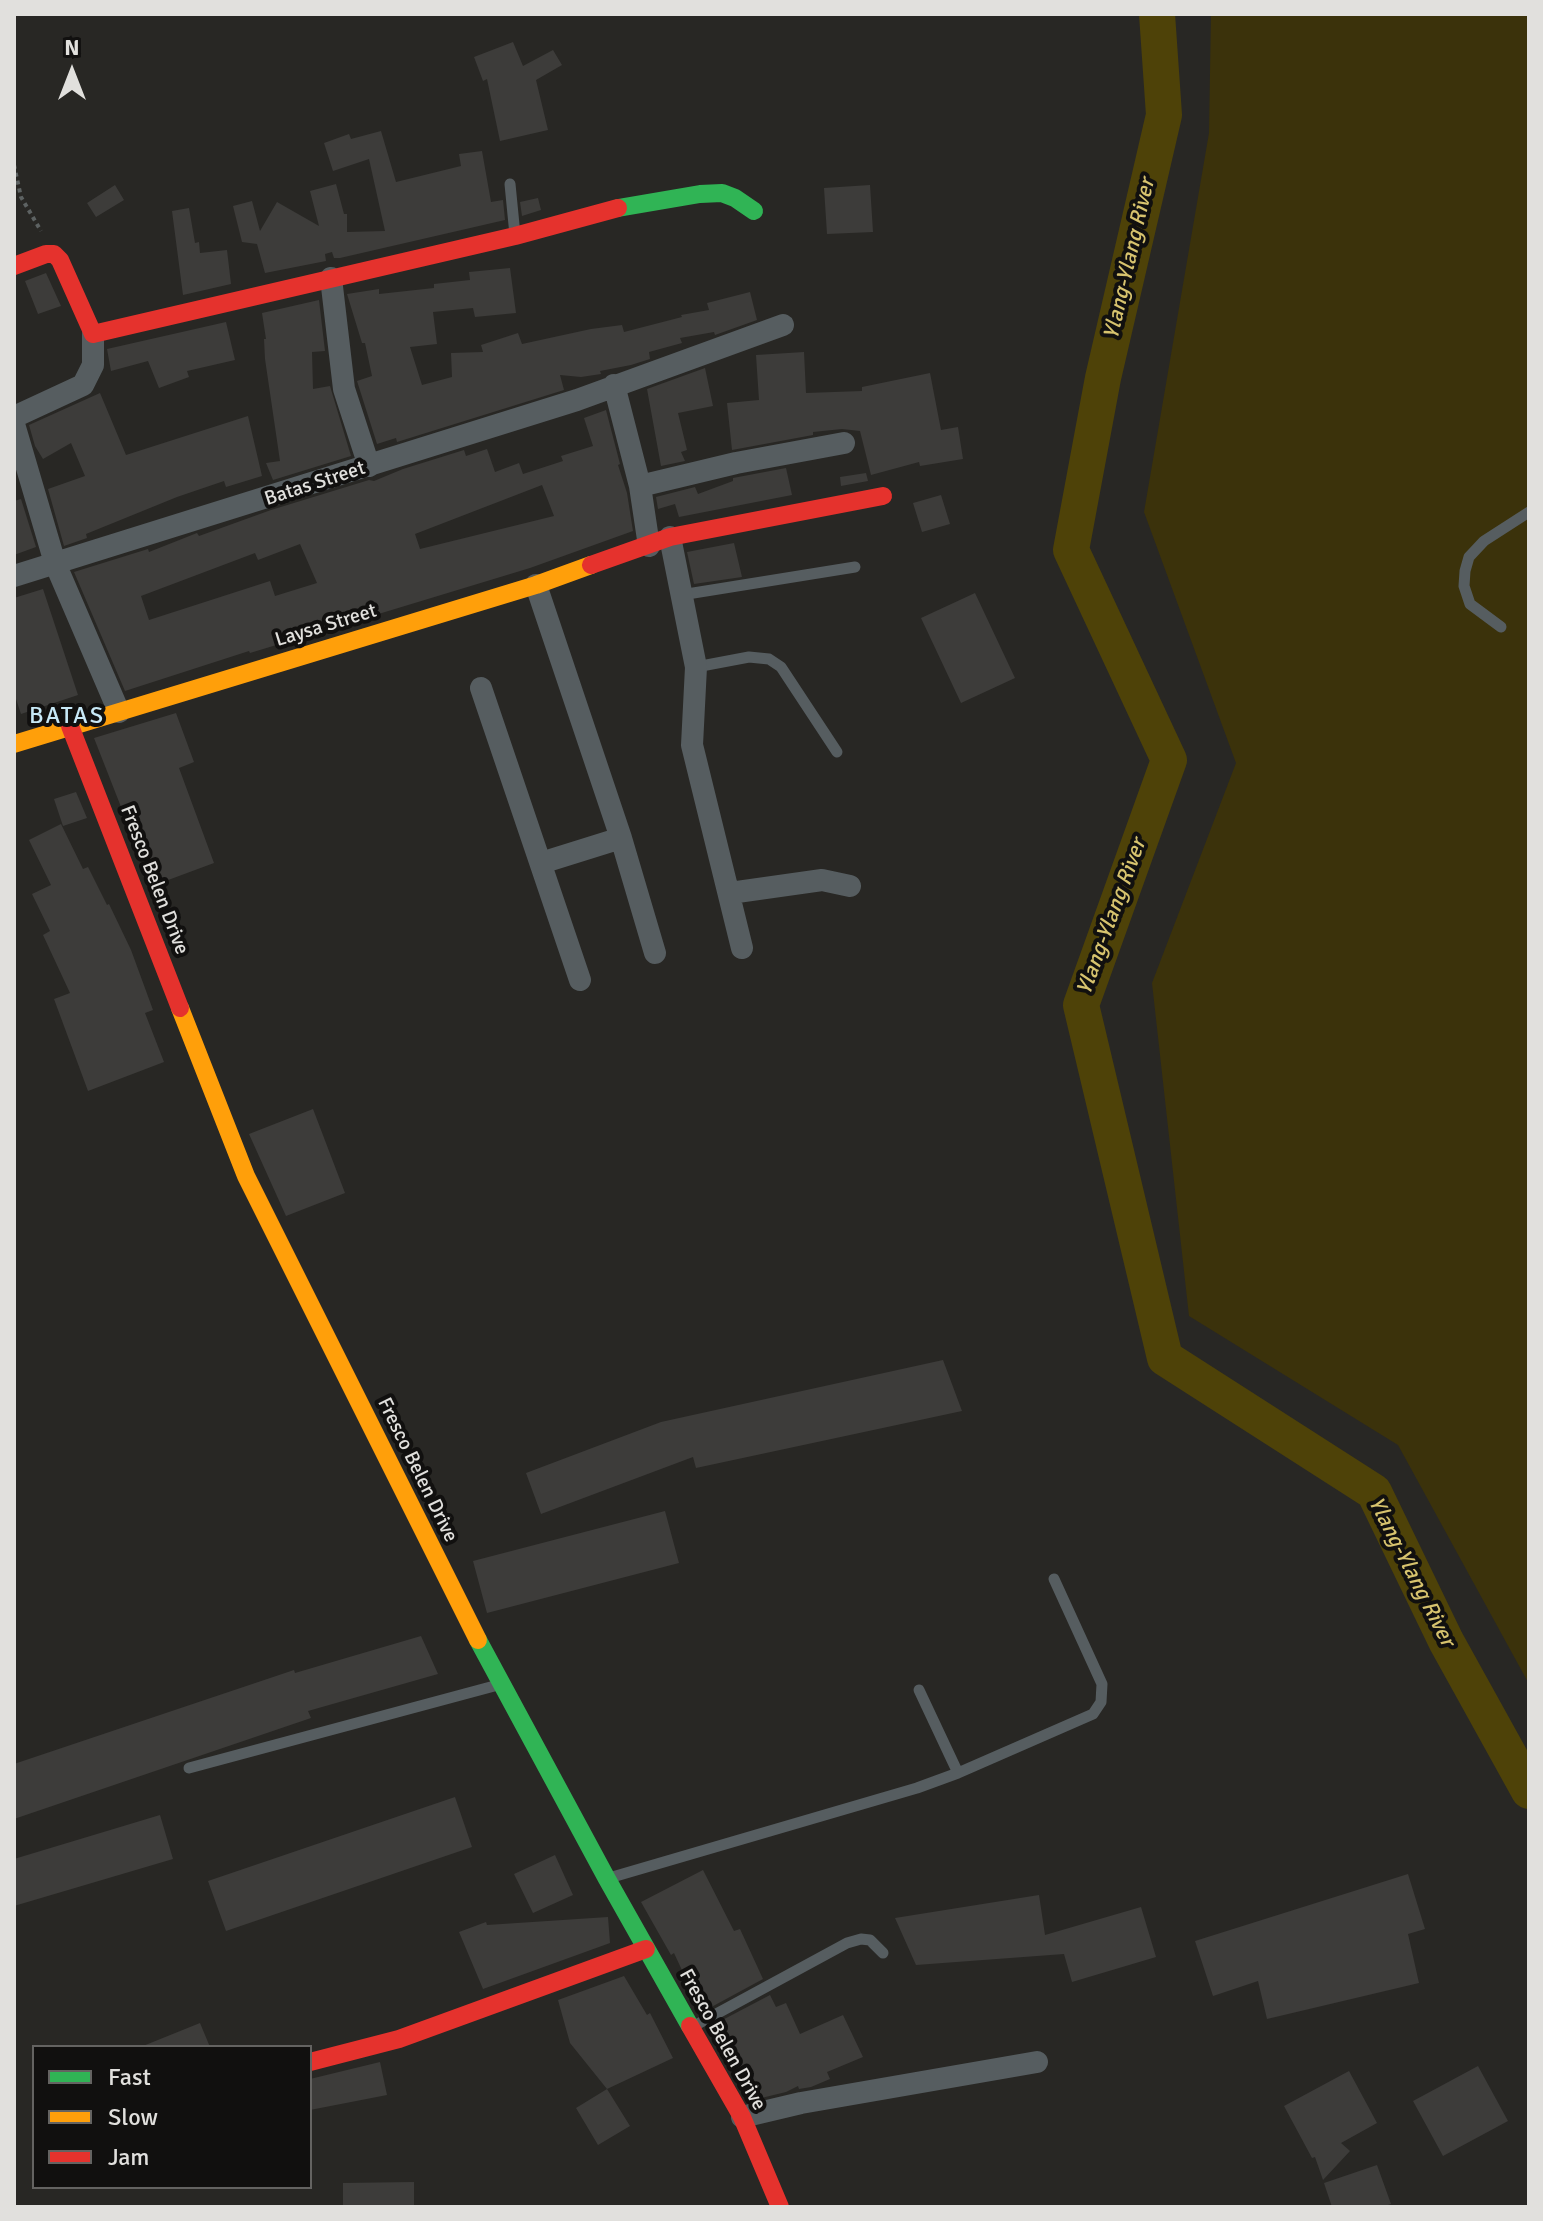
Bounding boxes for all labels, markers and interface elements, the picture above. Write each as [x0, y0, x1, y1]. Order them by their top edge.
north arrow [32, 32, 112, 112]
text: N [64, 34, 80, 61]
water label: Ylang-Ylang River [1099, 176, 1161, 342]
street label: Batas Street [262, 456, 368, 512]
street label: Laysa Street [272, 599, 380, 653]
district label: BATAS [29, 703, 105, 731]
street label: Fresco Belen Drive [115, 802, 193, 958]
water label: Ylang-Ylang River [1072, 835, 1152, 999]
street label: Fresco Belen Drive [372, 1394, 462, 1546]
water label: Ylang-Ylang River [1362, 1493, 1460, 1651]
street label: Fresco Belen Drive [673, 1965, 771, 2115]
legend [32, 2045, 312, 2189]
text: Fast [108, 2062, 151, 2092]
text: Slow [108, 2102, 158, 2132]
text: Jam [108, 2142, 149, 2172]

